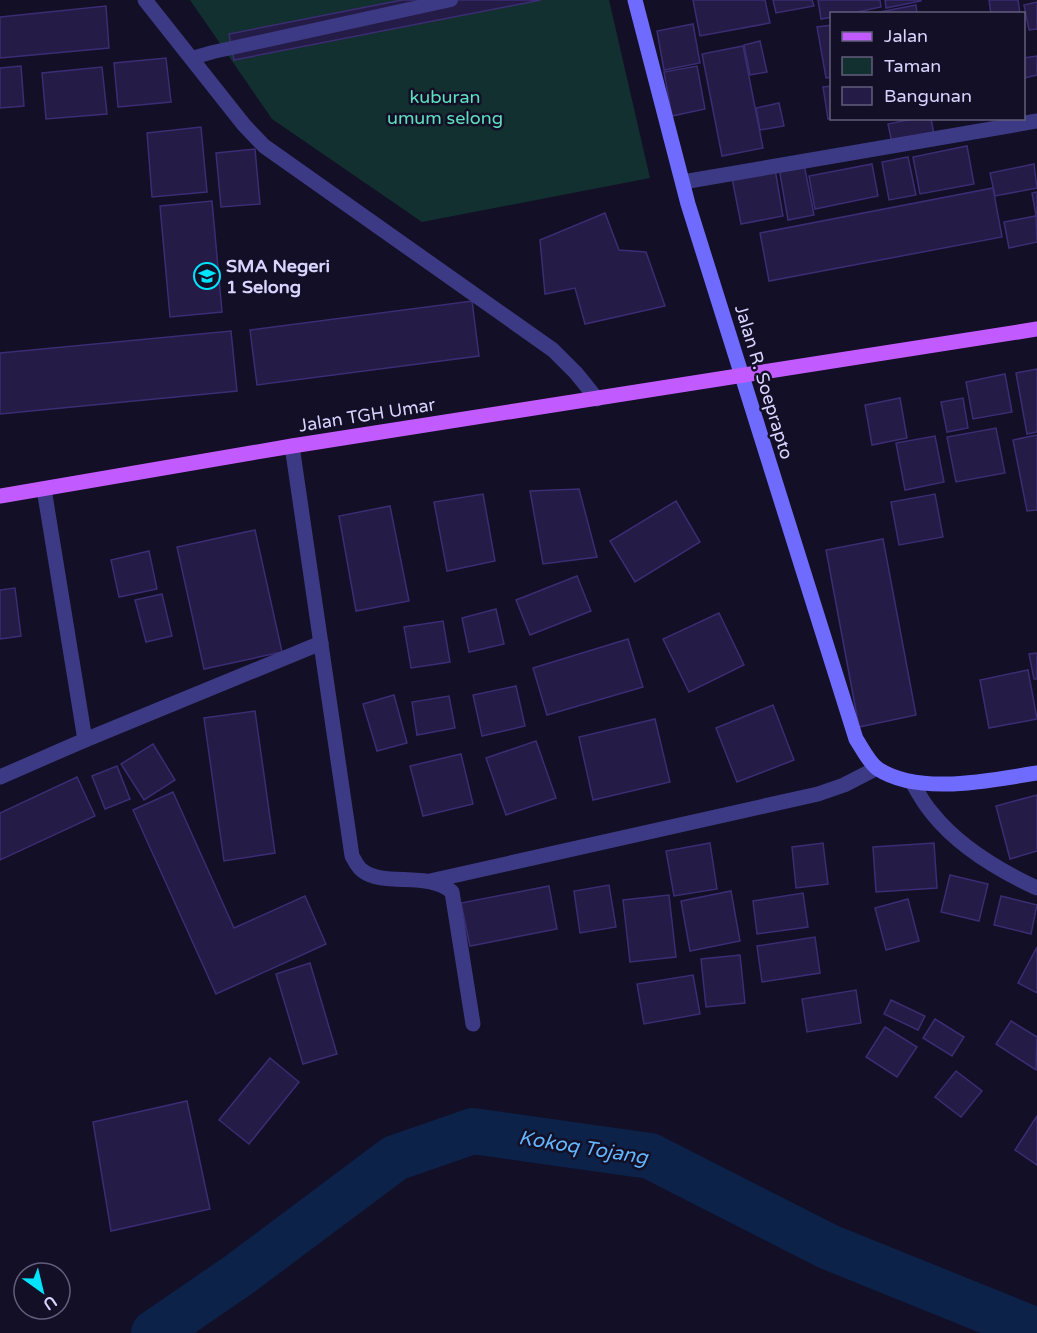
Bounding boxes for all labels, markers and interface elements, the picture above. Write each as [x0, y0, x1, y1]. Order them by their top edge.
legend [830, 12, 1025, 120]
text: Jalan [884, 25, 928, 47]
text: Taman [884, 55, 941, 77]
text: Bangunan [884, 85, 972, 107]
park label: kuburan umum selong [387, 86, 503, 129]
place label: SMA Negeri 1 Selong [226, 255, 330, 298]
school or university icon: SMA Negeri 1 Selong [192, 261, 222, 291]
street label: Jalan R. Soeprapto [730, 302, 798, 462]
street label: Jalan TGH Umar [297, 393, 437, 437]
water label: Kokoq Tojang [517, 1126, 651, 1170]
north arrow [12, 1261, 72, 1321]
text: U [39, 1291, 60, 1314]

